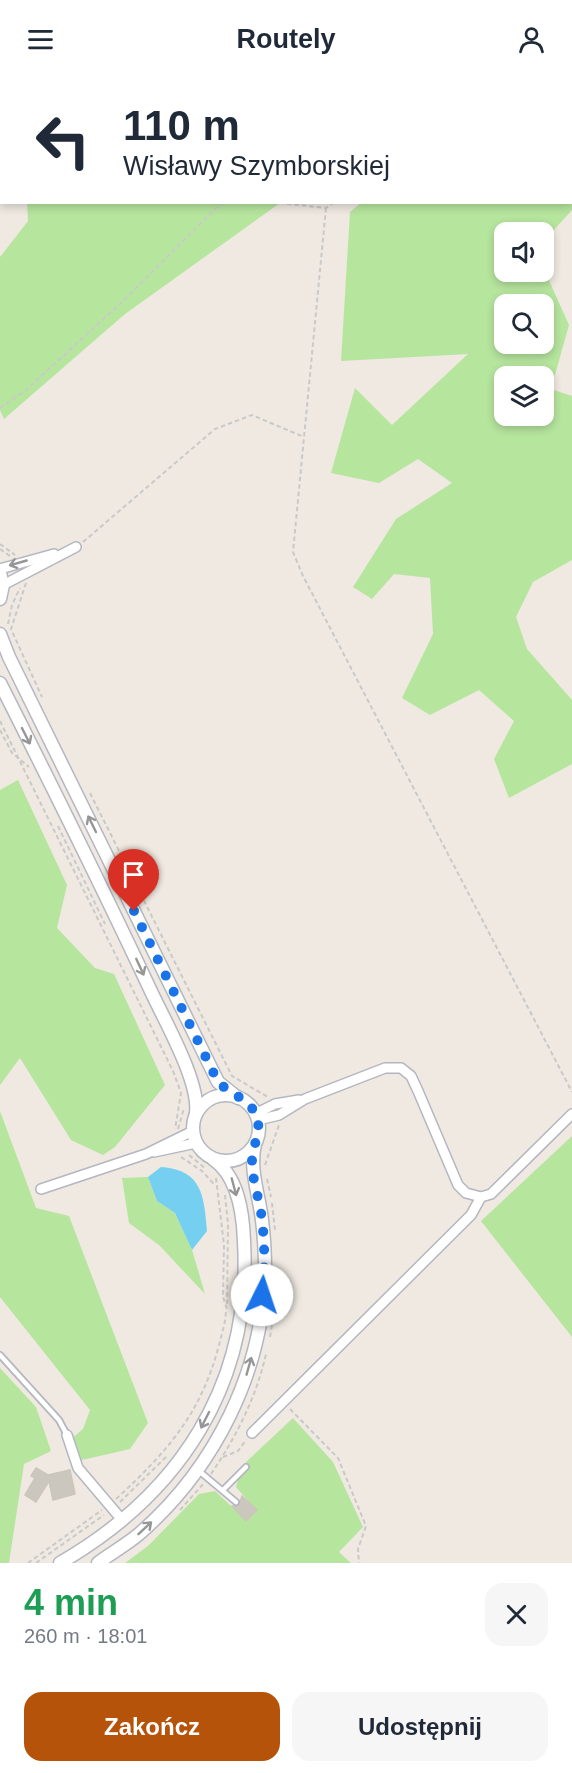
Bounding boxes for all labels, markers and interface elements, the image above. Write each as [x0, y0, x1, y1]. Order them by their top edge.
icon: menu [24, 23, 57, 56]
icon: person [515, 23, 548, 56]
text: Routely [236, 24, 336, 54]
icon: left [24, 102, 102, 180]
text: 110 m [123, 102, 240, 149]
text: Wisławy Szymborskiej [123, 151, 390, 181]
map controls [494, 222, 554, 426]
button: sound [494, 222, 554, 282]
button: search [494, 294, 554, 354]
button: layers [494, 366, 554, 426]
one-way arrow [9, 558, 28, 570]
one-way arrow [21, 726, 33, 744]
one-way arrow [86, 815, 97, 833]
pin [108, 849, 159, 911]
icon: arrive [117, 858, 150, 891]
one-way arrow [134, 958, 146, 976]
one-way arrow [229, 1177, 240, 1196]
position arrow [230, 1263, 294, 1327]
one-way arrow [244, 1357, 255, 1376]
one-way arrow [199, 1411, 211, 1429]
one-way arrow [137, 1521, 152, 1535]
text: 4 min [24, 1582, 118, 1623]
button: close [485, 1583, 548, 1646]
text: 260 m · 18:01 [24, 1625, 147, 1647]
button: Zakończ [24, 1692, 280, 1761]
button: Udostępnij [292, 1692, 548, 1761]

